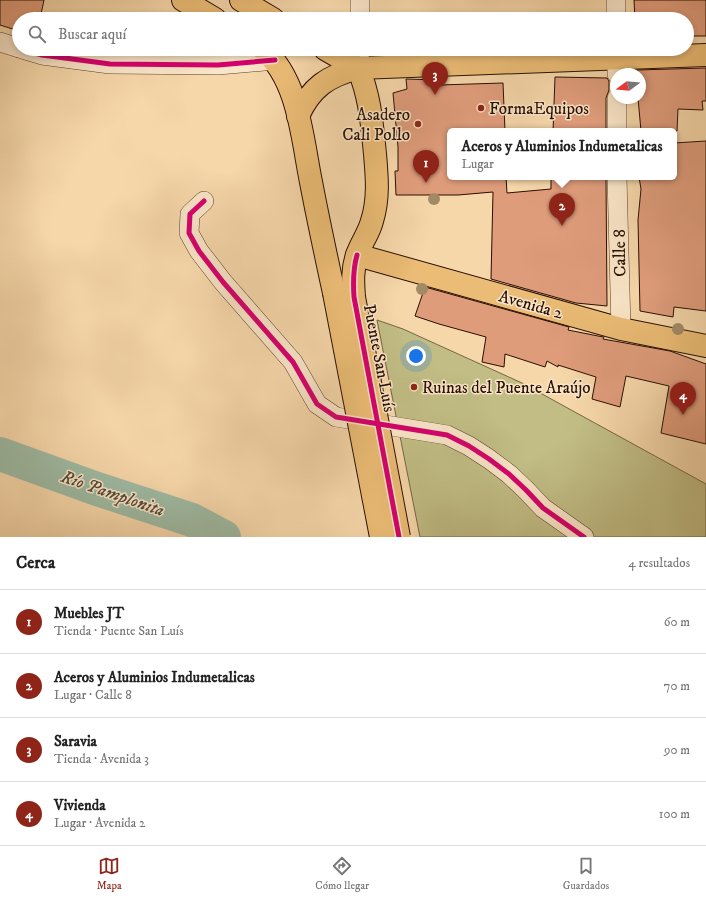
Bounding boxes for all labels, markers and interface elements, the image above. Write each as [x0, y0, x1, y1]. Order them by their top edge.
search box [12, 12, 694, 56]
icon: search [26, 23, 48, 45]
text: Buscar aquí [58, 25, 126, 44]
pin: 3 [422, 62, 448, 95]
north arrow [610, 68, 646, 104]
place label: FormaEquipos [489, 98, 589, 120]
marker: FormaEquipos [476, 103, 486, 113]
place label: Asadero Cali Pollo [342, 104, 410, 146]
marker: Asadero Cali Pollo [413, 119, 423, 129]
popup [447, 128, 677, 180]
text: Aceros y Aluminios Indumetalicas [462, 137, 662, 156]
pin: 1 [413, 150, 439, 183]
text: Lugar [462, 156, 494, 172]
pin: 2 [549, 193, 575, 226]
street label: Calle 8 [609, 229, 631, 277]
street label: Avenida 2 [496, 285, 566, 325]
street label: Puente San Luís [358, 302, 400, 414]
your location [406, 346, 426, 366]
place label: Ruinas del Puente Araújo [422, 377, 591, 399]
marker: Ruinas del Puente Araújo [409, 382, 419, 392]
pin: 4 [670, 382, 696, 415]
water label: Río Pamplonita [57, 466, 167, 522]
text: Cerca [16, 552, 55, 574]
text: 4 resultados [628, 555, 690, 571]
text: Muebles JT [54, 604, 124, 623]
text: 1 [27, 614, 31, 630]
text: 60 m [664, 614, 690, 630]
text: Tienda · Puente San Luís [54, 623, 184, 639]
text: Aceros y Aluminios Indumetalicas [54, 668, 255, 687]
text: 2 [26, 678, 32, 694]
text: 70 m [664, 678, 690, 694]
text: Lugar · Calle 8 [54, 687, 132, 703]
text: Saravia [54, 732, 97, 751]
text: 3 [27, 742, 31, 758]
text: 90 m [664, 742, 690, 758]
text: Tienda · Avenida 3 [54, 751, 149, 767]
text: Vivienda [54, 796, 106, 815]
text: 4 [25, 806, 33, 822]
text: 100 m [659, 806, 690, 822]
text: Lugar · Avenida 2 [54, 815, 145, 831]
tab: Mapa [97, 855, 122, 893]
tab: Cómo llegar [315, 855, 369, 893]
tab: Guardados [563, 855, 609, 893]

